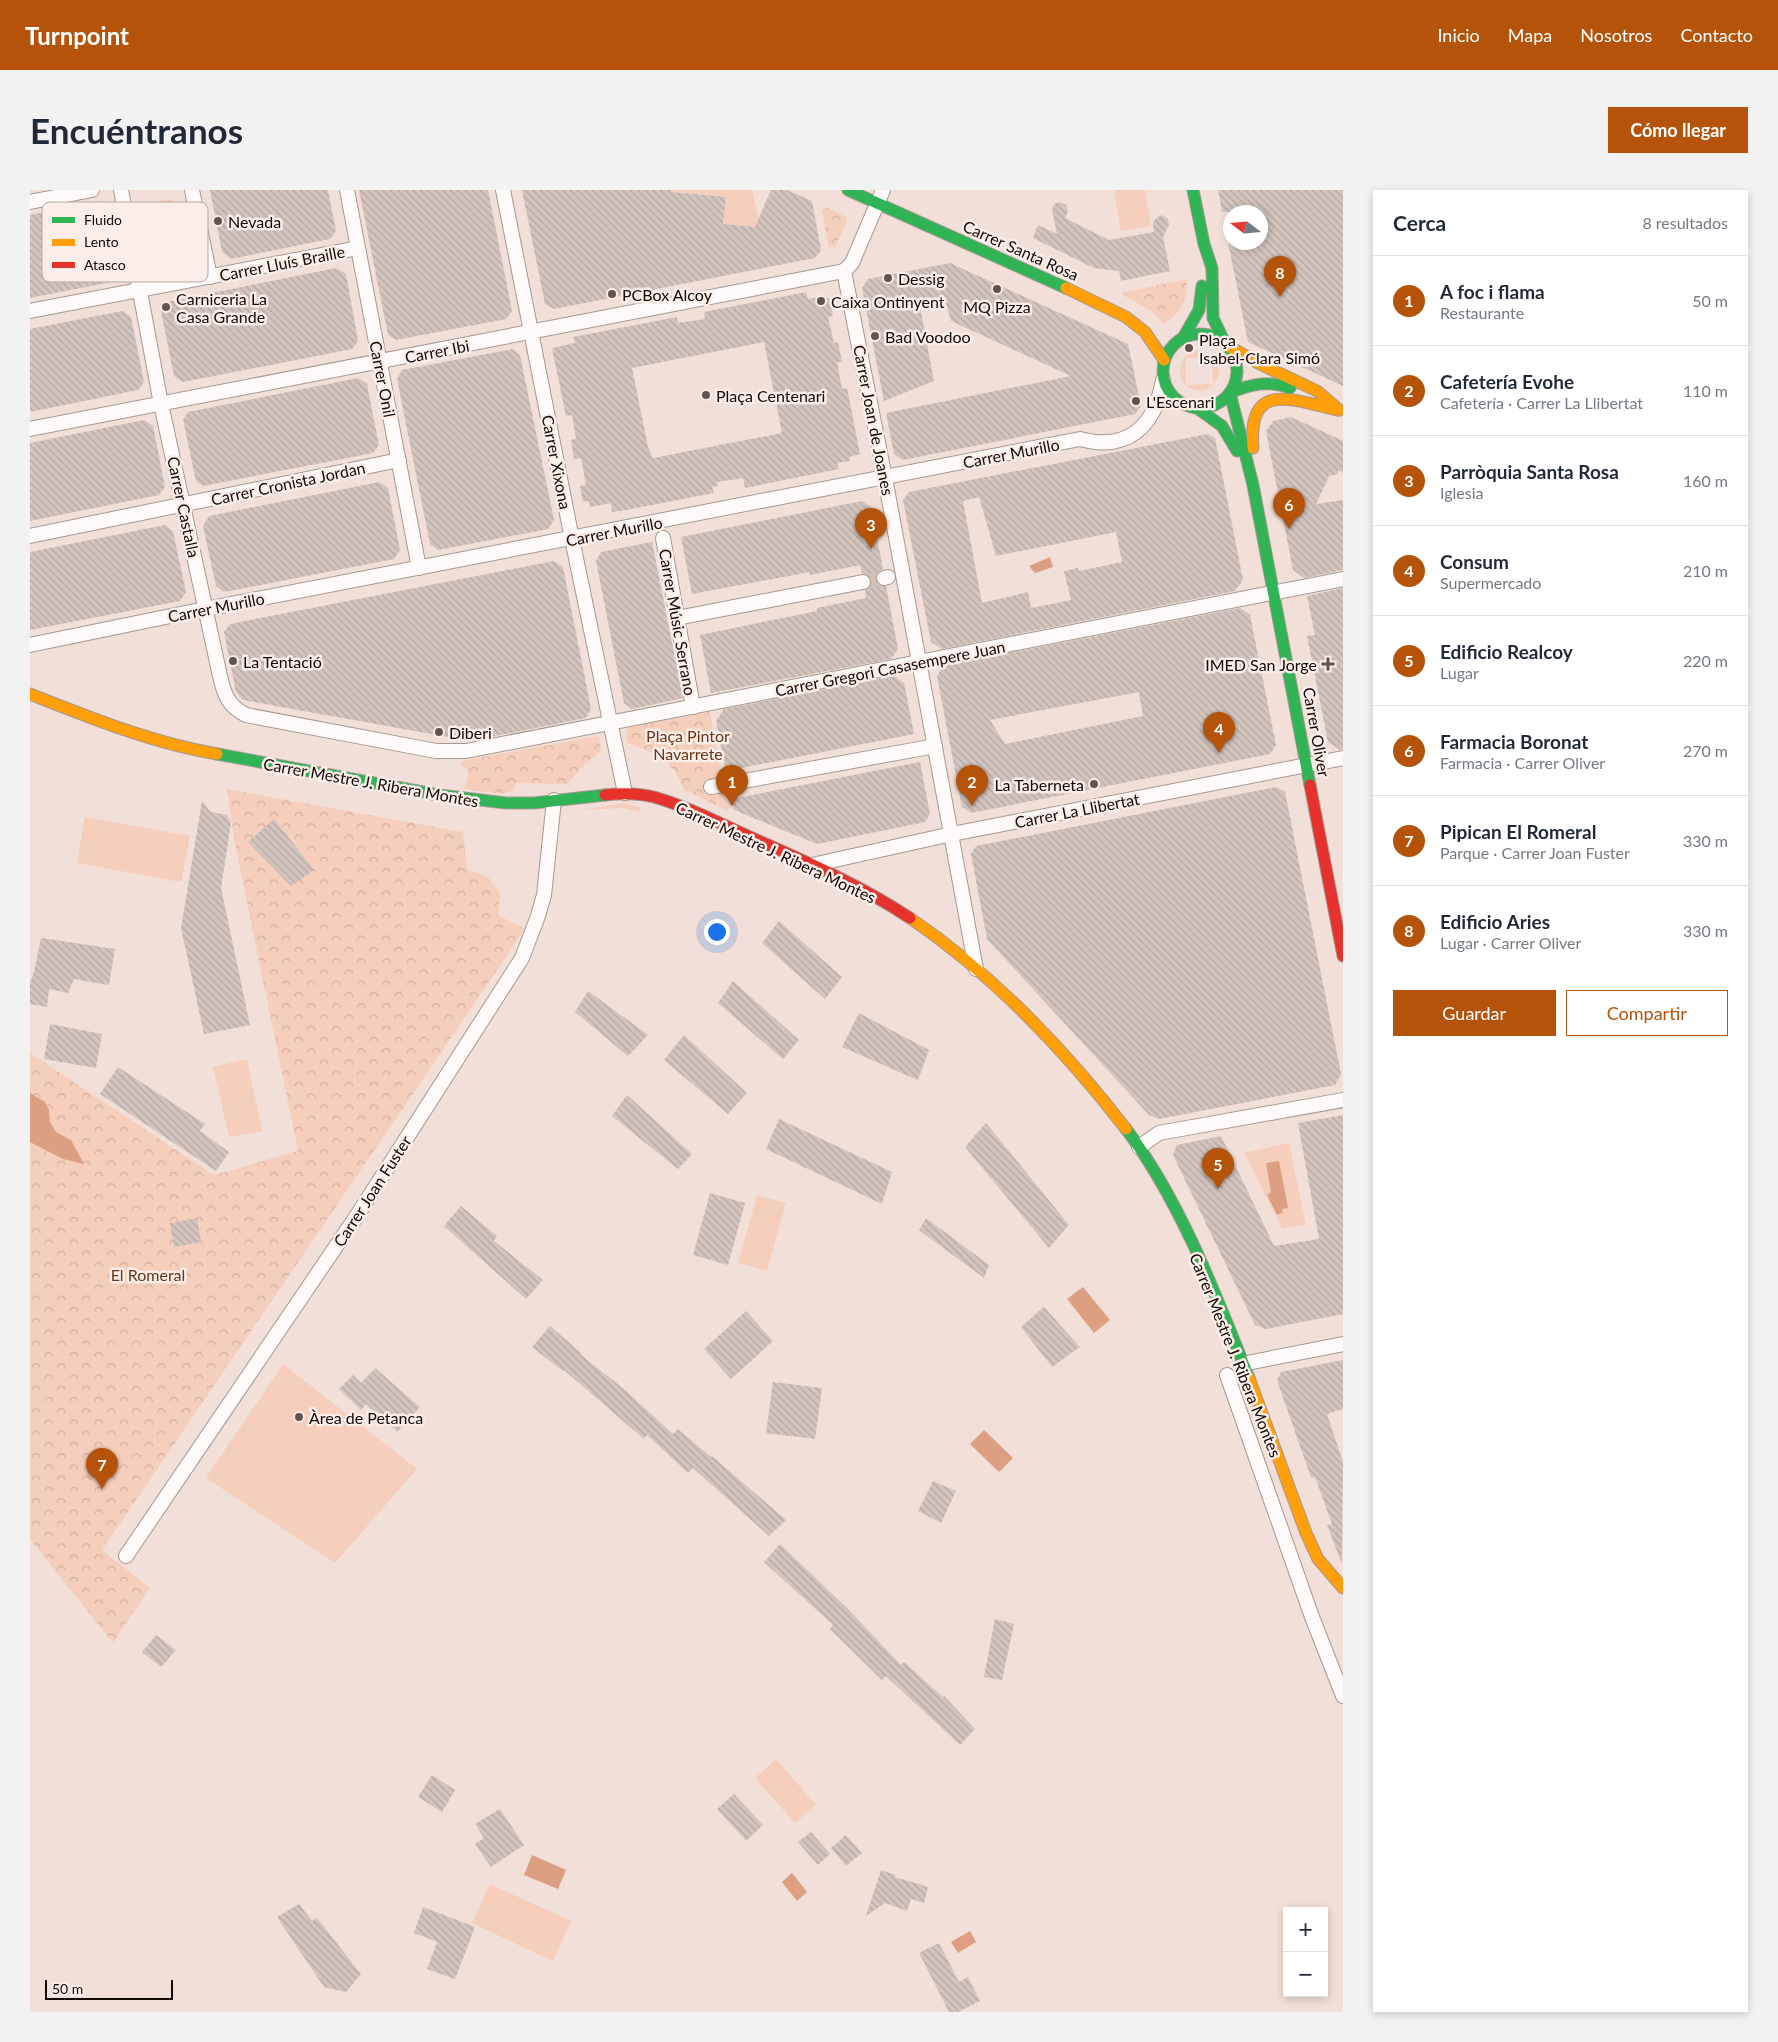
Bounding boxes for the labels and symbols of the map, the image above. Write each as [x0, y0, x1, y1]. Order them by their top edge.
legend [42, 202, 208, 282]
north arrow [1223, 205, 1268, 250]
text: Fluido [84, 211, 122, 228]
place label: Nevada [228, 212, 281, 231]
marker: Nevada [212, 215, 224, 227]
street label: Carrer Santa Rosa [960, 216, 1082, 284]
text: Lento [84, 233, 119, 250]
street label: Carrer Lluís Braille [218, 242, 346, 284]
text: Atasco [84, 256, 126, 273]
pin: 8 [1264, 256, 1296, 297]
place label: Dessig [898, 269, 945, 288]
marker: Dessig [882, 272, 894, 284]
marker: MQ Pizza [991, 283, 1003, 295]
place label: PCBox Alcoy [622, 285, 713, 304]
marker: PCBox Alcoy [606, 288, 618, 300]
place label: Carniceria La Casa Grande [176, 289, 267, 326]
place label: Caixa Ontinyent [831, 292, 945, 311]
marker: Caixa Ontinyent [815, 295, 827, 307]
place label: MQ Pizza [963, 297, 1031, 316]
marker: Carniceria La Casa Grande [160, 301, 172, 313]
place label: Bad Voodoo [885, 327, 971, 346]
marker: Bad Voodoo [869, 330, 881, 342]
place label: Plaça Isabel-Clara Simó [1199, 330, 1320, 367]
street label: Carrer Ibi [403, 335, 471, 367]
street label: Carrer Onil [366, 339, 400, 419]
marker: Plaça Isabel-Clara Simó [1183, 342, 1195, 354]
street label: Carrer Joan de Joanes [850, 343, 898, 497]
place label: Plaça Centenari [716, 386, 825, 405]
marker: Plaça Centenari [700, 389, 712, 401]
place label: L'Escenari [1146, 392, 1214, 411]
marker: L'Escenari [1130, 395, 1142, 407]
street label: Carrer Xixona [539, 413, 575, 511]
street label: Carrer Murillo [961, 434, 1061, 472]
street label: Carrer Castalla [164, 455, 204, 559]
street label: Carrer Cronista Jordan [209, 457, 367, 509]
pin: 6 [1273, 488, 1305, 529]
pin: 3 [855, 508, 887, 549]
street label: Carrer Murillo [564, 512, 664, 550]
street label: Carrer Músic Serrano [656, 547, 700, 697]
street label: Carrer Murillo [166, 588, 266, 626]
street label: Carrer Gregori Casasempere Juan [773, 636, 1007, 700]
place label: La Tentació [243, 652, 322, 671]
marker: La Tentació [227, 655, 239, 667]
place label: IMED San Jorge [1205, 655, 1317, 674]
marker: IMED San Jorge [1321, 657, 1335, 671]
street label: Carrer Oliver [1300, 686, 1334, 778]
pin: 4 [1203, 712, 1235, 753]
place label: Diberi [449, 723, 492, 742]
marker: Diberi [433, 726, 445, 738]
park label: Plaça Pintor Navarrete [646, 726, 730, 763]
street label: Carrer Mestre J. Ribera Montes [262, 754, 480, 810]
pin: 1 [716, 765, 748, 806]
pin: 2 [956, 765, 988, 806]
place label: La Taberneta [994, 775, 1084, 794]
marker: La Taberneta [1088, 778, 1100, 790]
street label: Carrer La Llibertat [1013, 789, 1141, 831]
street label: Carrer Mestre J. Ribera Montes [673, 797, 879, 907]
your location [704, 919, 730, 945]
street label: Carrer Joan Fuster [329, 1132, 415, 1250]
pin: 5 [1202, 1148, 1234, 1189]
street label: Carrer Mestre J. Ribera Montes [1186, 1250, 1286, 1460]
park label: El Romeral [111, 1265, 185, 1284]
place label: Àrea de Petanca [309, 1408, 423, 1427]
marker: Àrea de Petanca [293, 1411, 305, 1423]
pin: 7 [86, 1448, 118, 1489]
scale bar [45, 1977, 172, 2000]

